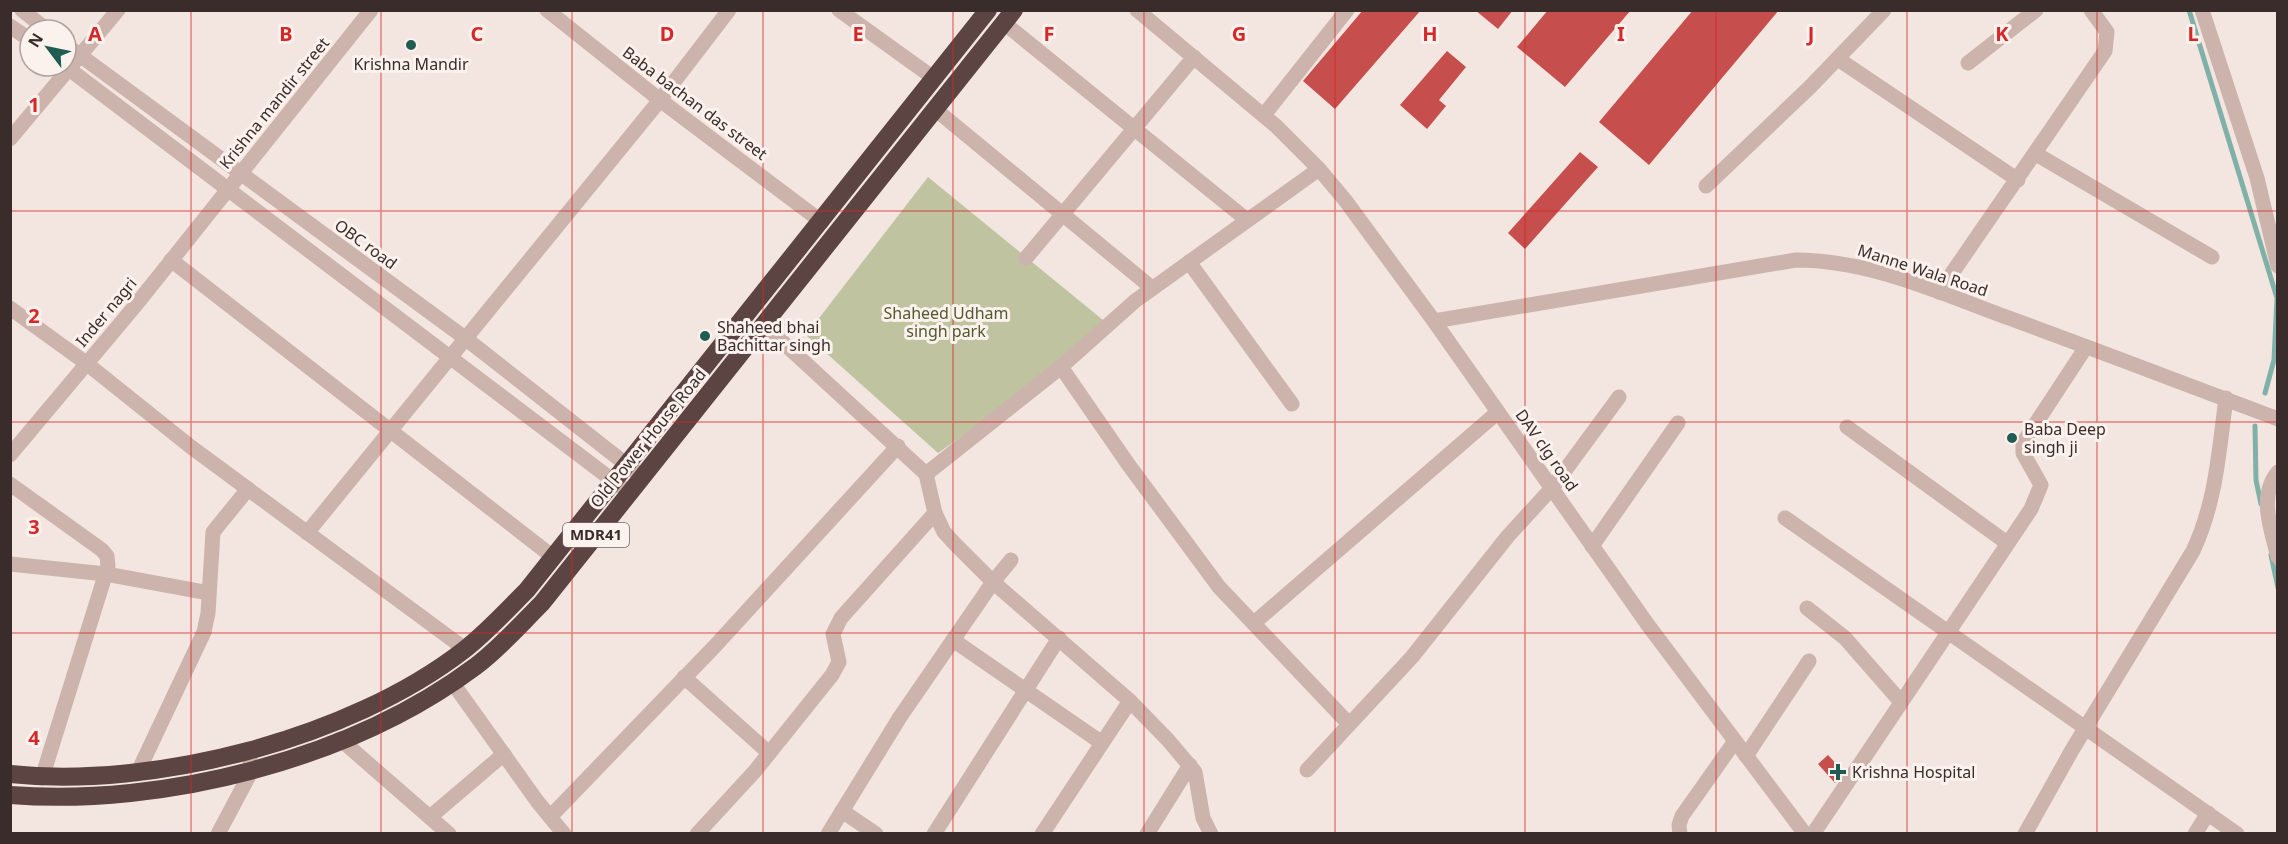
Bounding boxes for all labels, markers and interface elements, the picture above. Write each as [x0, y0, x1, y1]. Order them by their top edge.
north arrow [18, 18, 78, 78]
text: A [88, 20, 102, 47]
text: B [279, 20, 293, 47]
text: C [471, 20, 484, 47]
text: D [660, 20, 674, 47]
text: E [852, 20, 864, 47]
text: F [1044, 20, 1054, 47]
text: G [1232, 20, 1246, 47]
text: H [1422, 20, 1438, 47]
text: I [1617, 20, 1625, 47]
text: J [1806, 20, 1814, 47]
text: K [1995, 20, 2009, 47]
text: L [2187, 20, 2199, 47]
text: N [23, 29, 48, 51]
street label: Krishna mandir street [214, 32, 334, 173]
marker: Krishna Mandir [404, 38, 418, 52]
street label: Baba bachan das street [618, 41, 772, 165]
place label: Krishna Mandir [353, 53, 469, 75]
text: 1 [28, 91, 40, 118]
street label: OBC road [330, 214, 402, 274]
street label: Manne Wala Road [1855, 239, 1991, 301]
street label: Inder nagri [70, 273, 142, 351]
text: 2 [28, 302, 40, 329]
park label: Shaheed Udham singh park [884, 302, 1008, 342]
place label: Shaheed bhai Bachittar singh [717, 316, 831, 356]
marker: Shaheed bhai Bachittar singh [698, 329, 712, 343]
street label: Old Power House Road [585, 364, 711, 512]
street label: DAV clg road [1511, 405, 1583, 495]
place label: Baba Deep singh ji [2024, 418, 2106, 458]
marker: Baba Deep singh ji [2005, 431, 2019, 445]
text: 3 [28, 513, 40, 540]
road number: MDR41 [563, 523, 629, 547]
text: 4 [28, 724, 40, 751]
place label: Krishna Hospital [1852, 761, 1975, 783]
marker: Krishna Hospital [1829, 763, 1847, 781]

